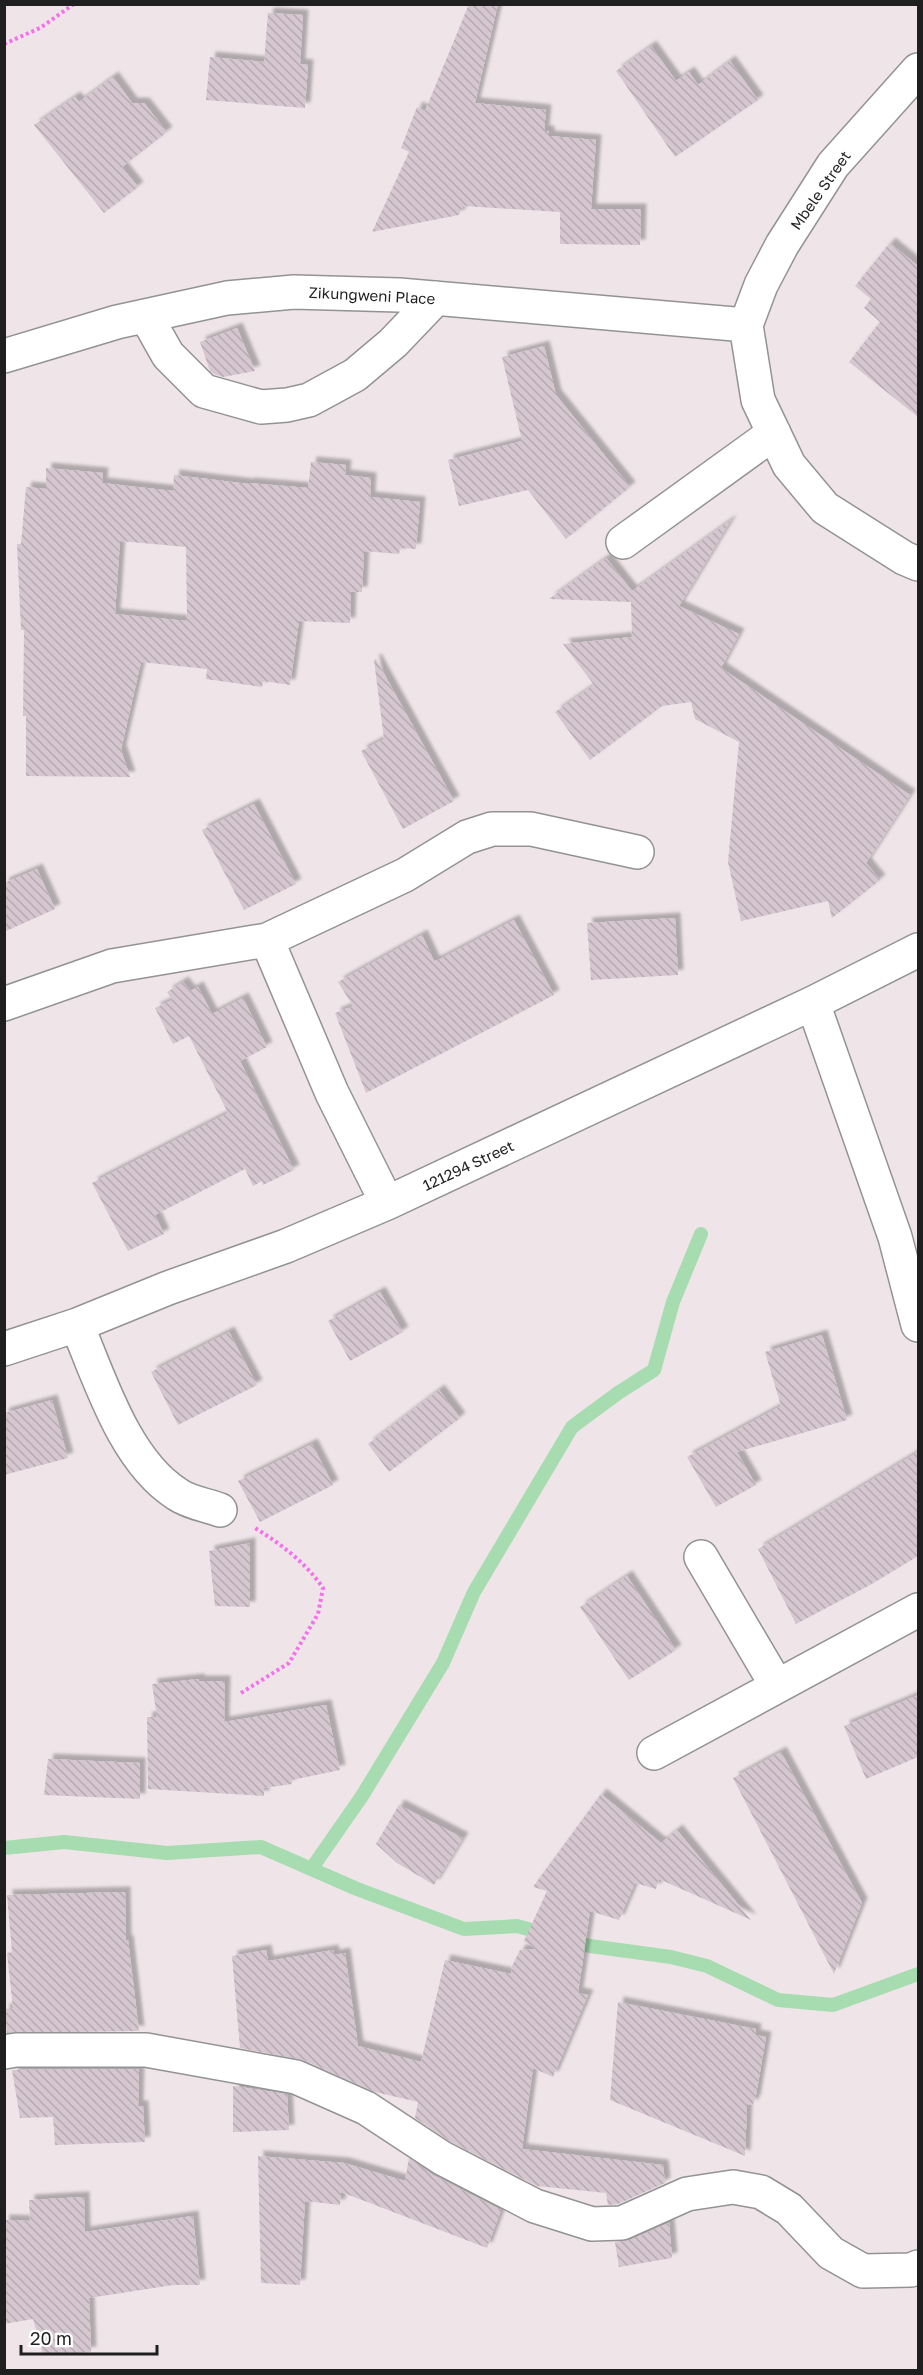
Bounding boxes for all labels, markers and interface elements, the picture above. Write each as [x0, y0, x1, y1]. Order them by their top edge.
street label: Mbele Street [786, 147, 854, 233]
street label: Zikungweni Place [308, 283, 436, 307]
street label: 121294 Street [420, 1136, 516, 1194]
scale bar [21, 2318, 158, 2356]
text: 20 m [30, 2327, 72, 2349]

